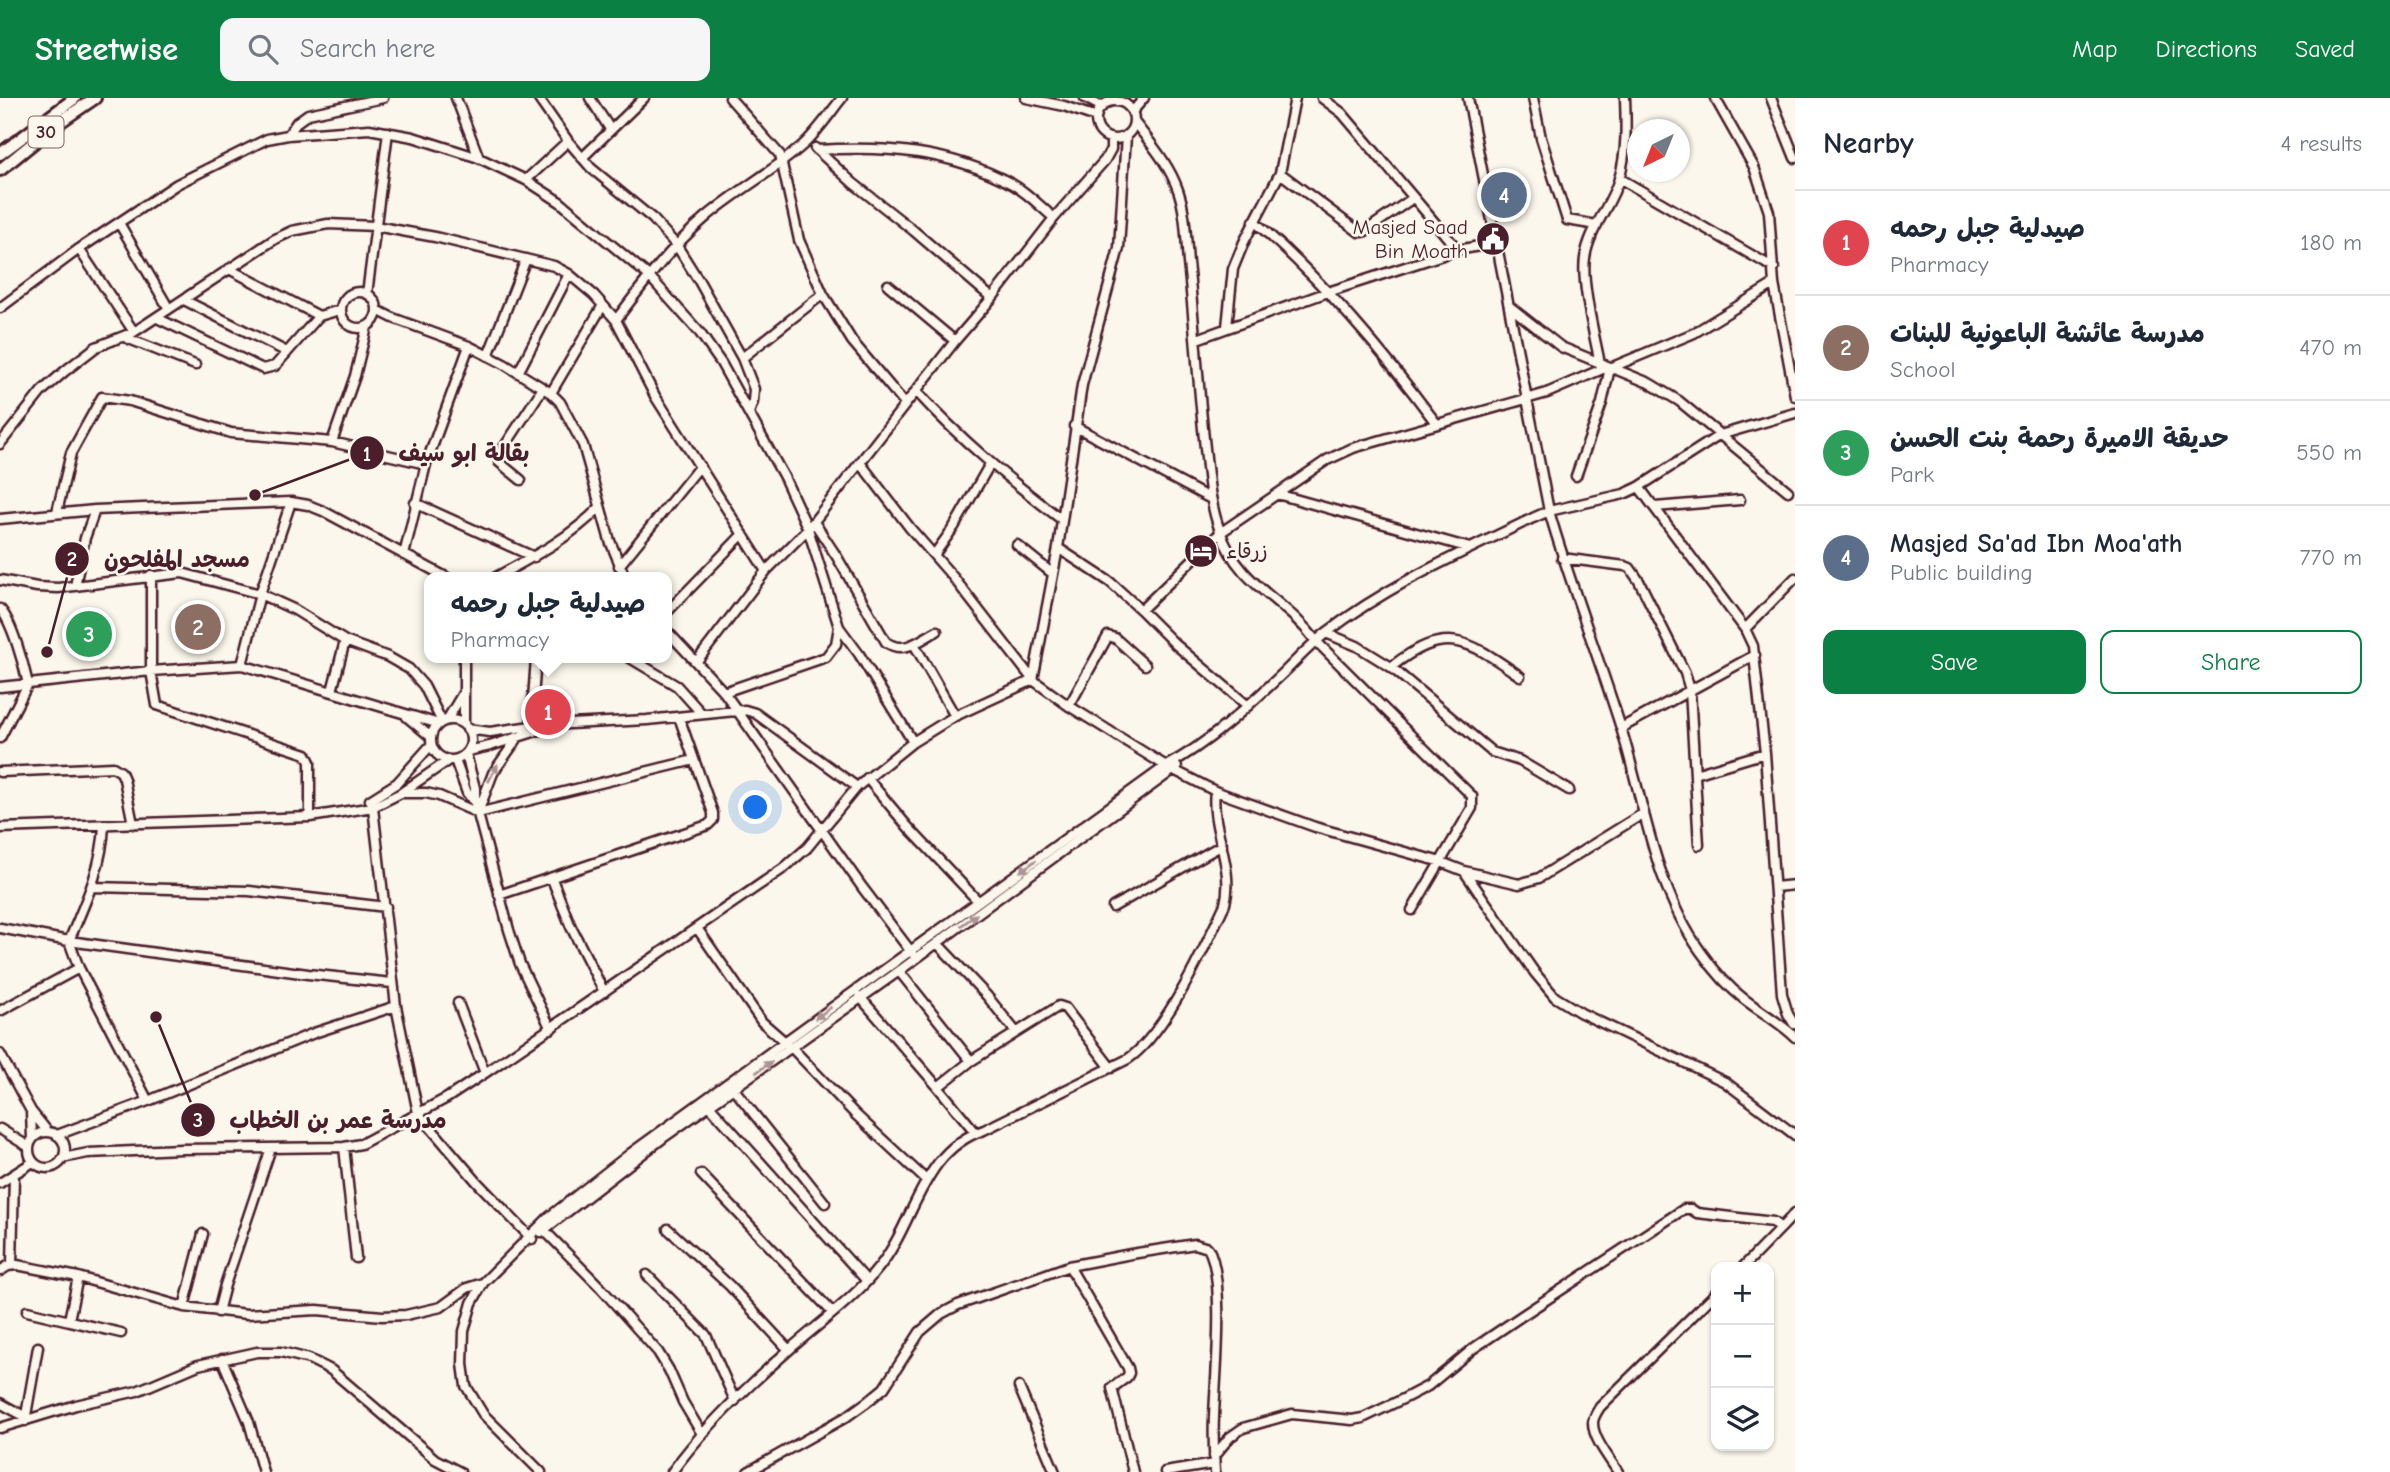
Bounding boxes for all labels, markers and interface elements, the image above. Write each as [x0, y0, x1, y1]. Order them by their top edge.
search box [220, 18, 710, 81]
text: Streetwise [35, 30, 178, 68]
icon: search [244, 30, 282, 68]
text: Search here [300, 34, 435, 64]
text: Map [2072, 35, 2118, 63]
text: Directions [2156, 35, 2257, 63]
text: Saved [2295, 35, 2355, 63]
road number: 30 [28, 116, 64, 148]
north arrow [1627, 119, 1690, 182]
text: Nearby [1823, 126, 1914, 161]
text: 4 results [2280, 130, 2362, 157]
pin: 4 [1481, 169, 1527, 221]
text: صيدلية جبل رحمه [1890, 214, 2085, 244]
place label: Masjed Saad Bin Moath [1353, 215, 1468, 263]
public building icon: Masjed Saad Bin Moath [1474, 220, 1512, 258]
text: 1 [1841, 229, 1851, 256]
text: 180 m [2300, 229, 2362, 256]
text: Pharmacy [1890, 251, 1988, 278]
text: مدرسة عائشة الباعونية للبنات [1890, 319, 2205, 349]
text: 2 [1840, 334, 1852, 361]
text: 470 m [2299, 334, 2362, 361]
text: School [1890, 356, 1955, 383]
text: حديقة الاميرة رحمة بنت الحسن [1890, 424, 2229, 454]
callout: بقالة ابو سيف [349, 431, 543, 475]
text: 3 [1840, 439, 1852, 466]
text: 550 m [2296, 439, 2362, 466]
text: بقالة ابو سيف [399, 440, 529, 468]
text: 1 [363, 442, 371, 466]
text: Park [1890, 461, 1934, 488]
text: Masjed Sa'ad Ibn Moa'ath [1890, 529, 2182, 559]
hotel icon: زرقاء [1182, 532, 1220, 570]
callout: مسجد المفلحون [55, 537, 264, 581]
place label: زرقاء [1226, 539, 1268, 563]
text: 4 [1841, 544, 1851, 571]
text: 770 m [2300, 544, 2362, 571]
text: مسجد المفلحون [104, 546, 250, 574]
text: 2 [67, 547, 77, 571]
text: Public building [1890, 559, 2033, 586]
popup [424, 572, 672, 663]
text: صيدلية جبل رحمه [451, 589, 645, 619]
pin: 2 [175, 601, 221, 653]
pin: 3 [66, 608, 112, 660]
text: Pharmacy [451, 626, 549, 653]
button: Save [1823, 630, 2086, 694]
button: Share [2100, 630, 2362, 694]
pin: 1 [525, 686, 571, 738]
one-way arrow [488, 763, 499, 783]
your location [738, 790, 772, 824]
one-way arrow [1019, 858, 1037, 872]
one-way arrow [959, 913, 978, 927]
one-way arrow [814, 1006, 832, 1020]
one-way arrow [755, 1060, 773, 1074]
callout: مدرسة عمر بن الخطاب [181, 1098, 461, 1142]
text: مدرسة عمر بن الخطاب [229, 1107, 447, 1134]
text: 3 [193, 1108, 203, 1132]
map controls [1711, 1262, 1774, 1451]
button: + [1711, 1262, 1774, 1325]
button: − [1711, 1325, 1774, 1388]
button: layers [1711, 1388, 1774, 1451]

